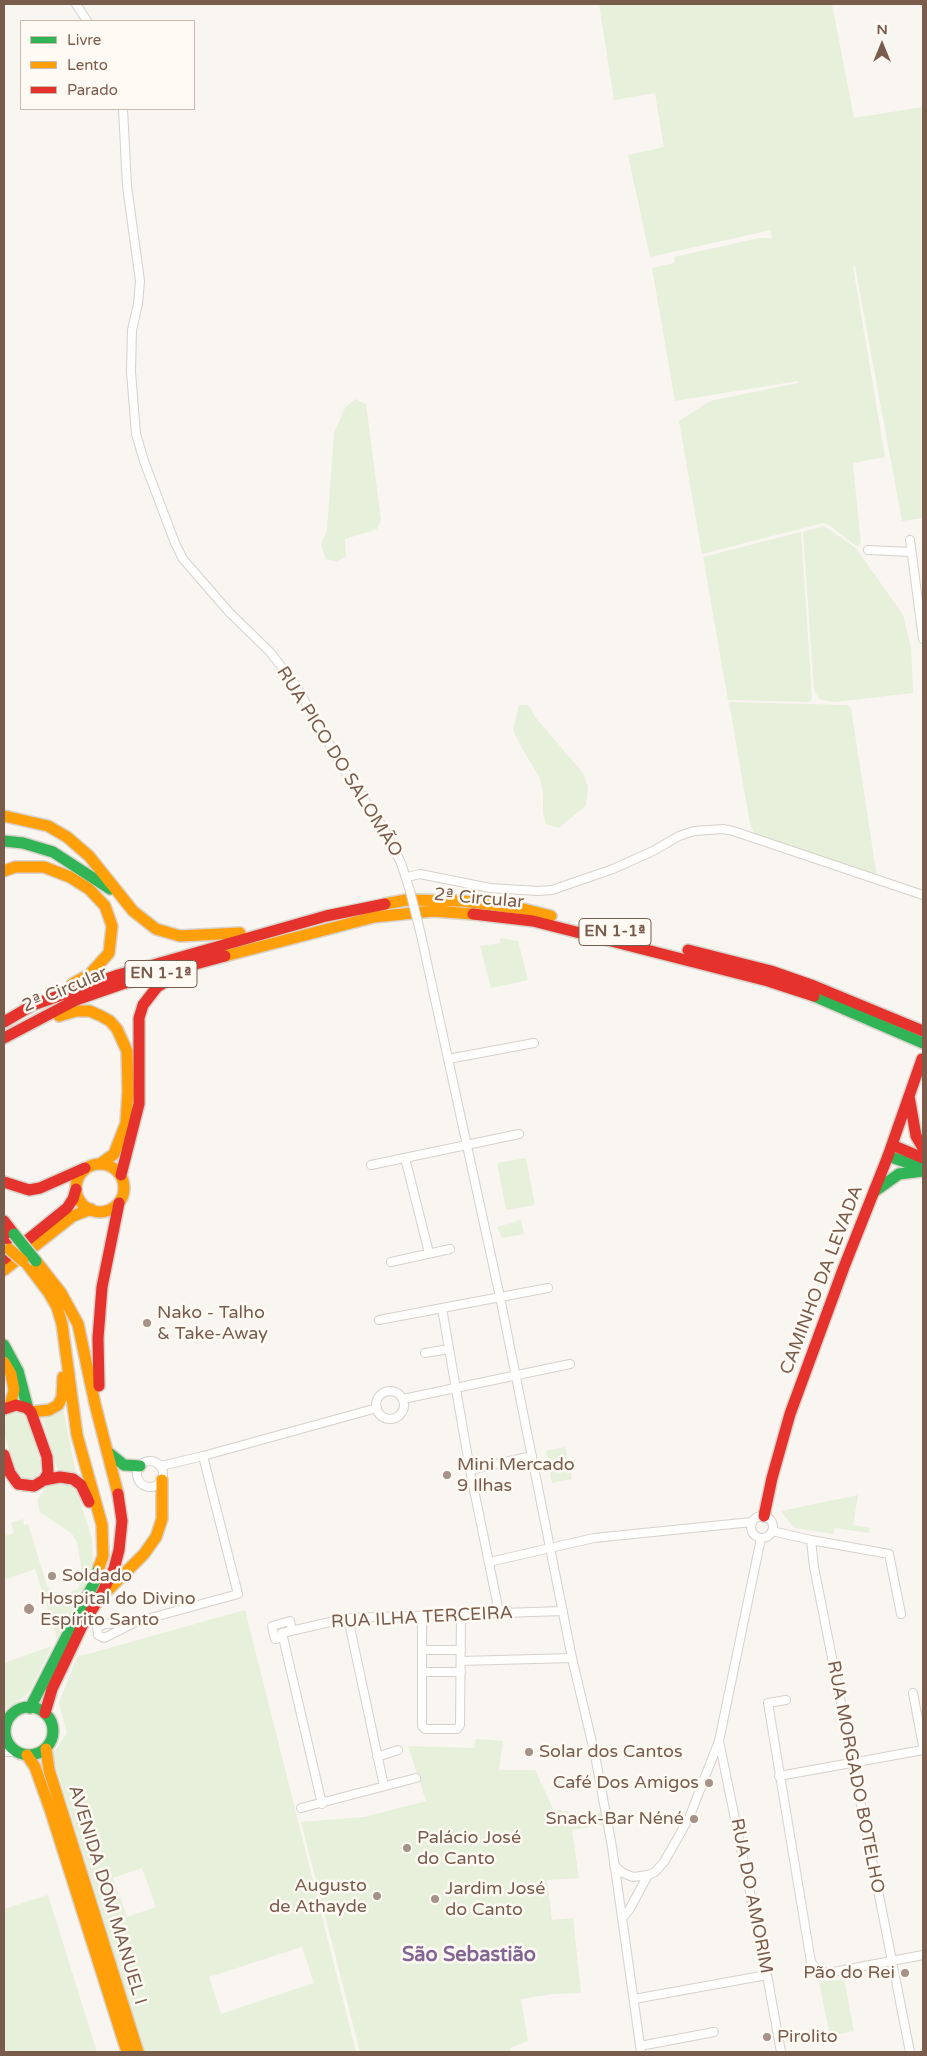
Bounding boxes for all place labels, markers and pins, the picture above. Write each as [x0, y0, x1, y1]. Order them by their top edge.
place label: Nako - Talho & Take-Away [157, 1302, 268, 1345]
marker: Nako - Talho & Take-Away [141, 1317, 153, 1329]
place label: Mini Mercado 9 Ilhas [457, 1454, 575, 1496]
marker: Mini Mercado 9 Ilhas [441, 1469, 453, 1481]
place label: Soldado [62, 1565, 132, 1587]
marker: Soldado [46, 1570, 58, 1582]
place label: Hospital do Divino Espírito Santo [40, 1588, 196, 1630]
marker: Hospital do Divino Espírito Santo [22, 1602, 36, 1616]
place label: Solar dos Cantos [539, 1741, 683, 1763]
marker: Solar dos Cantos [523, 1746, 535, 1758]
place label: Café Dos Amigos [553, 1772, 699, 1794]
marker: Café Dos Amigos [703, 1777, 715, 1789]
place label: Snack-Bar Néné [546, 1808, 684, 1830]
marker: Snack-Bar Néné [688, 1813, 700, 1825]
place label: Palácio José do Canto [417, 1827, 521, 1870]
marker: Palácio José do Canto [401, 1842, 413, 1854]
place label: Augusto de Athayde [269, 1875, 367, 1918]
place label: Jardim José do Canto [445, 1878, 545, 1920]
marker: Augusto de Athayde [371, 1890, 383, 1902]
marker: Jardim José do Canto [429, 1893, 441, 1905]
place label: Pão do Rei [803, 1962, 895, 1984]
marker: Pão do Rei [899, 1967, 911, 1979]
place label: Pirolito [777, 2026, 838, 2048]
marker: Pirolito [761, 2031, 773, 2043]

